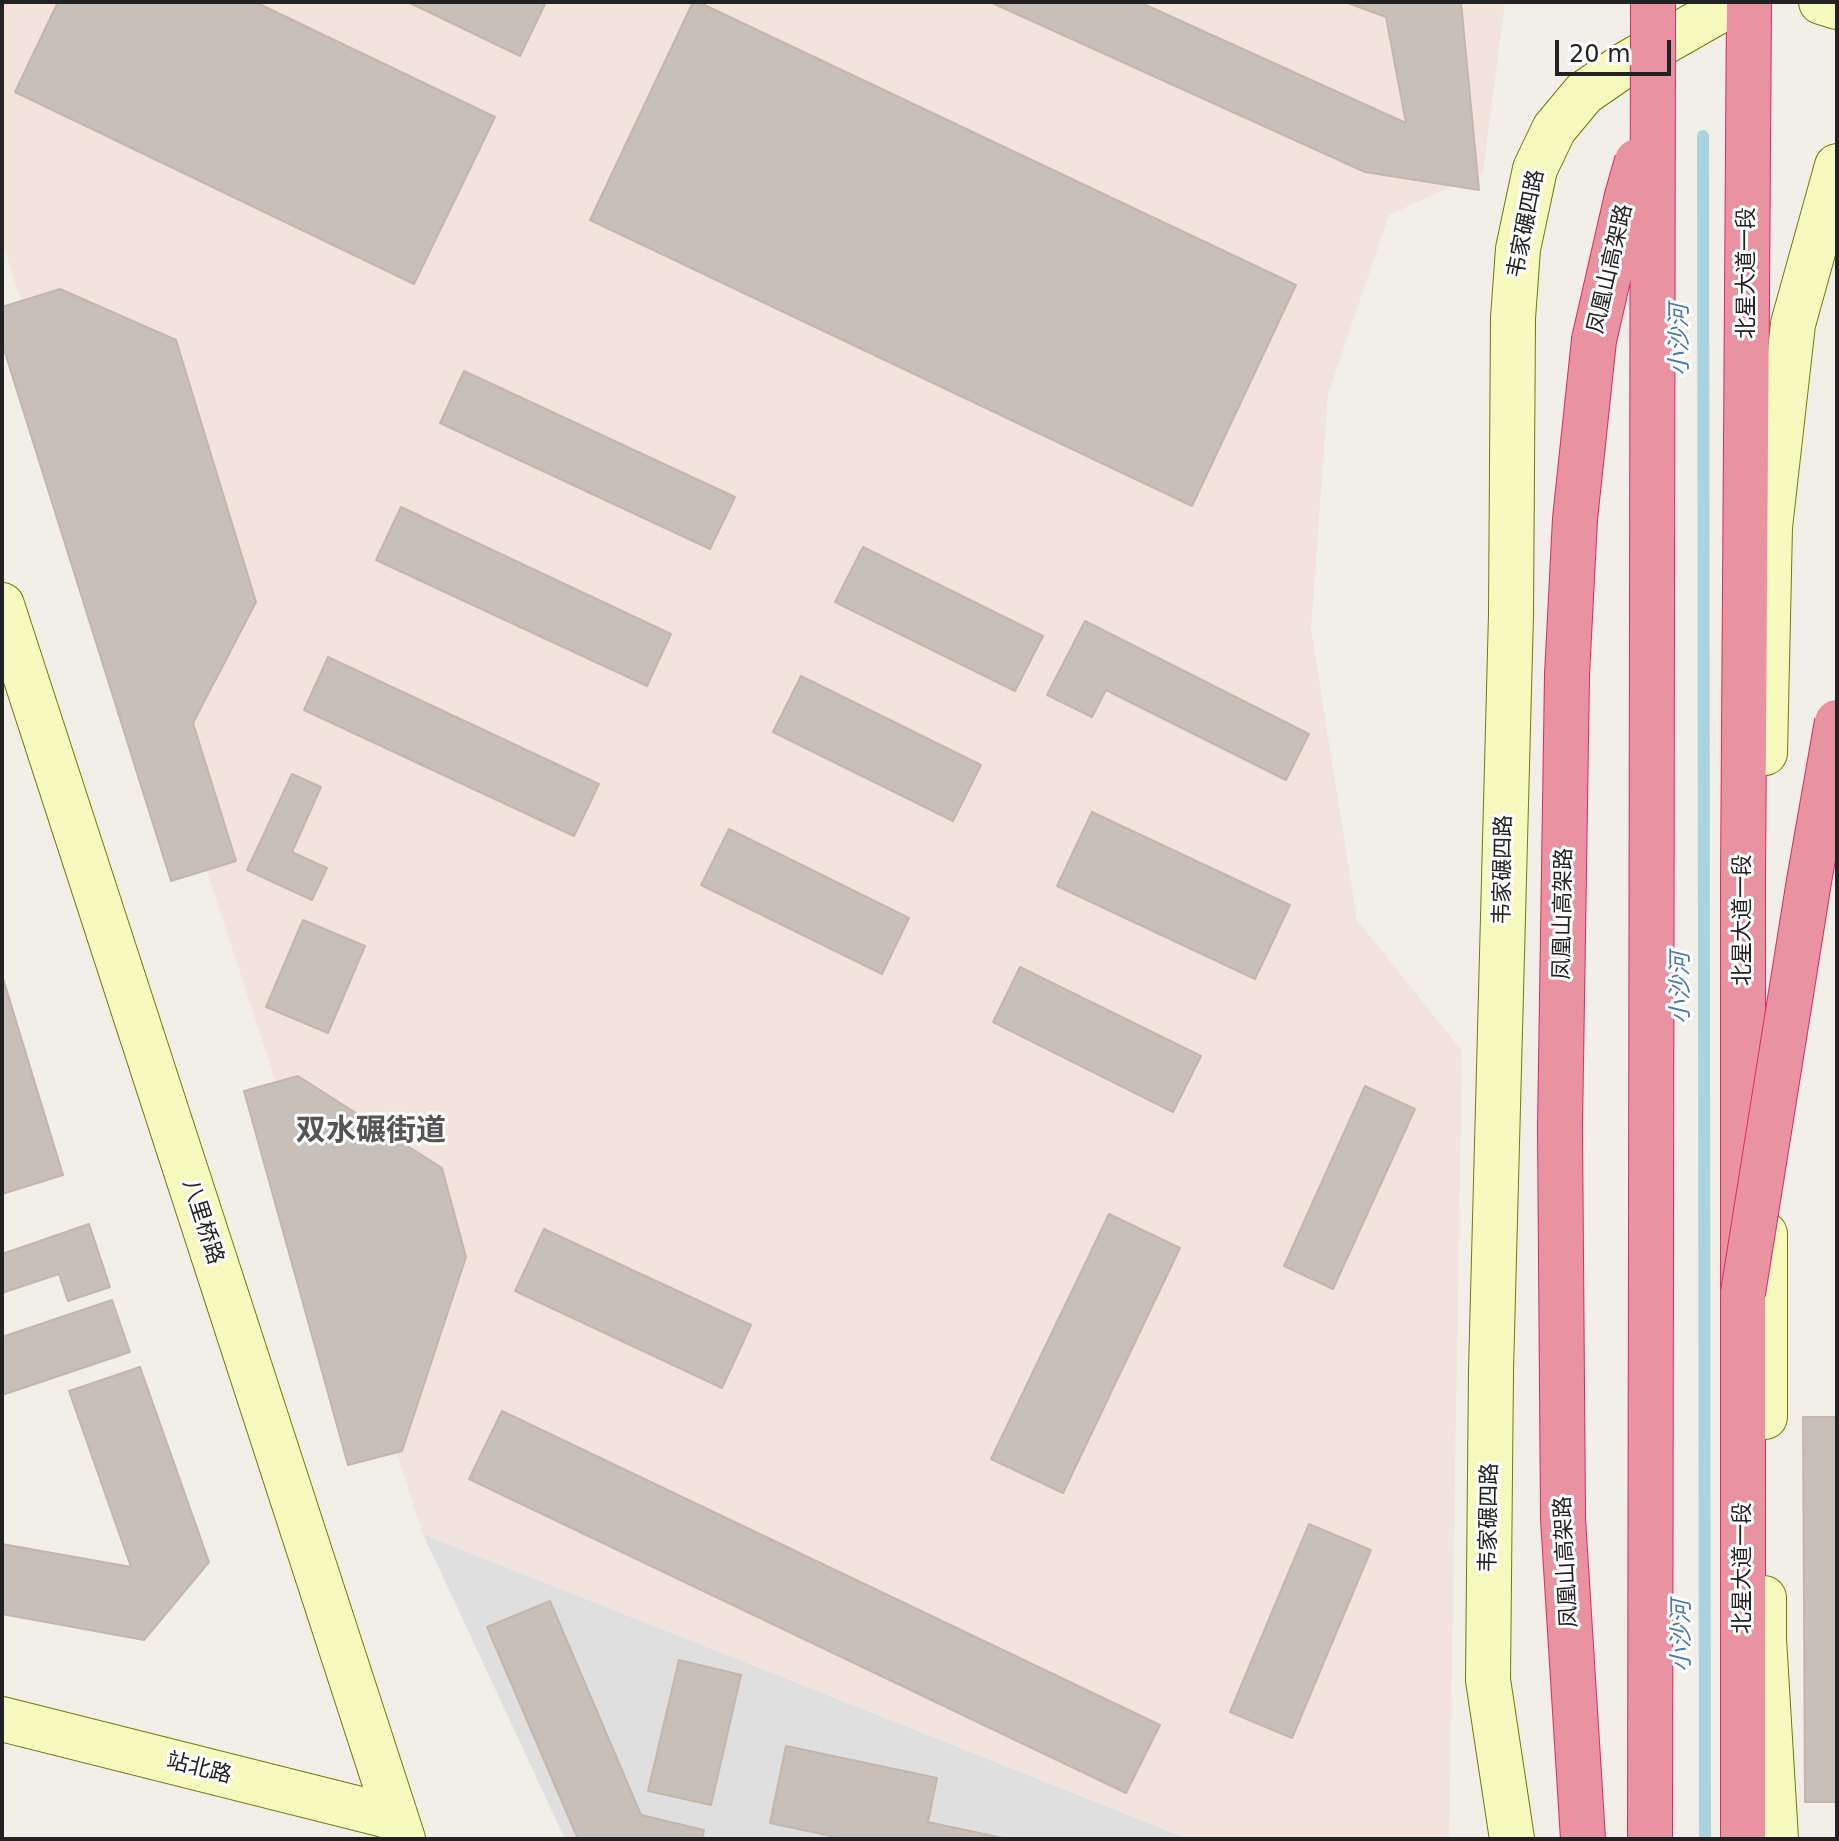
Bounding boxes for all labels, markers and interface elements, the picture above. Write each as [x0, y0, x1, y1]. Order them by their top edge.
scale bar [1559, 24, 1675, 74]
text: 20 m [1569, 40, 1631, 68]
street label: 韦家碾四路 [1504, 167, 1550, 281]
street label: 凤凰山高架路 [1583, 202, 1639, 336]
street label: 北星大道一段 [1734, 207, 1760, 339]
water label: 小沙河 [1667, 304, 1695, 376]
street label: 韦家碾四路 [1490, 815, 1518, 925]
street label: 凤凰山高架路 [1550, 848, 1578, 980]
street label: 北星大道一段 [1730, 854, 1756, 986]
water label: 小沙河 [1668, 952, 1696, 1024]
district label: 双水碾街道 [296, 1114, 446, 1150]
street label: 八里桥路 [176, 1176, 228, 1268]
street label: 韦家碾四路 [1476, 1463, 1504, 1573]
street label: 凤凰山高架路 [1550, 1495, 1584, 1629]
street label: 北星大道一段 [1730, 1502, 1756, 1634]
water label: 小沙河 [1669, 1600, 1697, 1672]
street label: 站北路 [164, 1748, 234, 1790]

